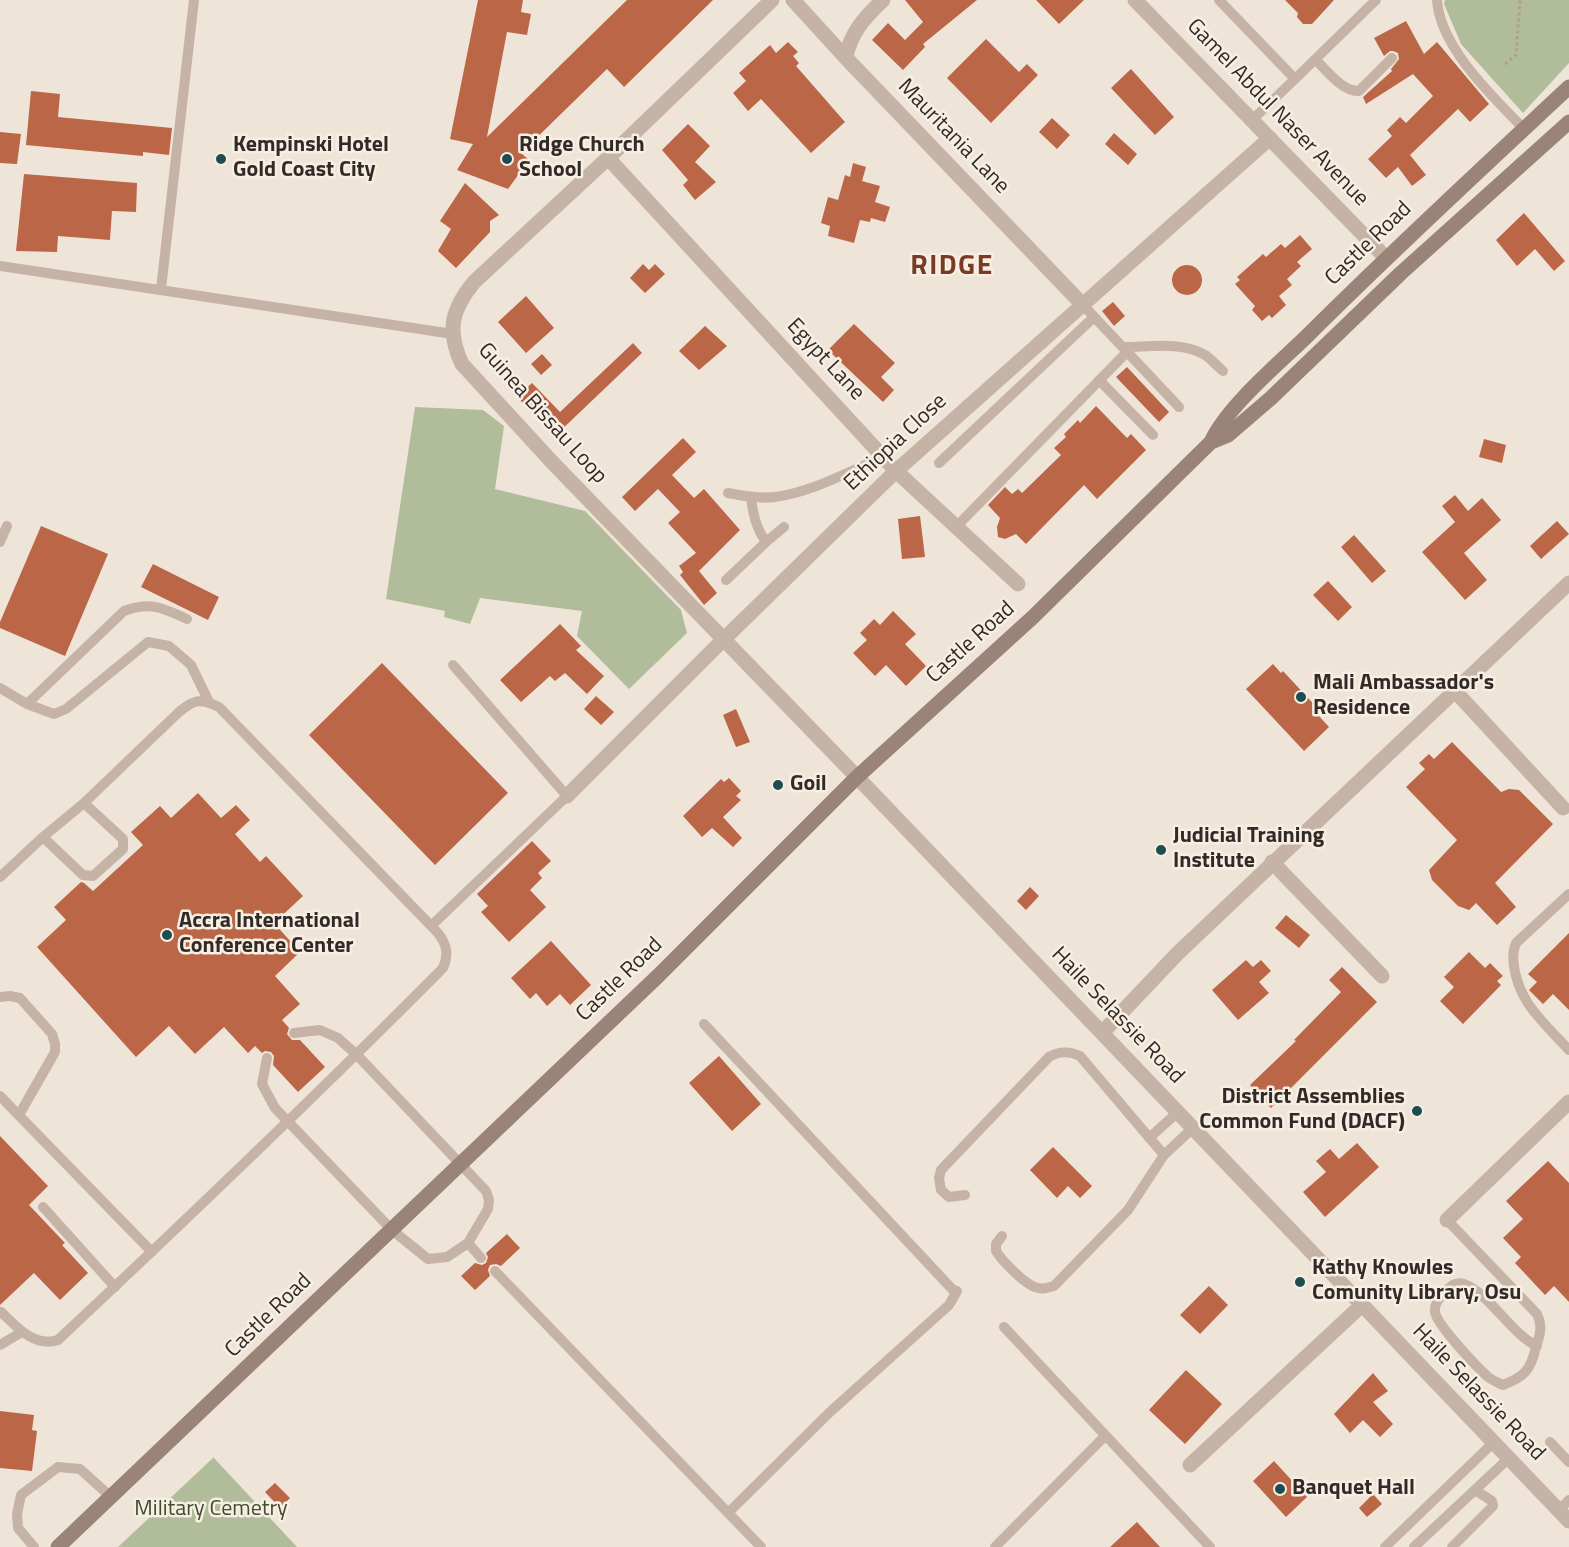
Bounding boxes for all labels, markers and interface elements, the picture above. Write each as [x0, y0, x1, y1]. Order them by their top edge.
street label: Gamel Abdul Naser Avenue [1181, 14, 1373, 212]
street label: Mauritania Lane [892, 74, 1014, 200]
place label: Kempinski Hotel Gold Coast City [233, 133, 389, 184]
place label: Ridge Church School [519, 133, 645, 184]
marker: Kempinski Hotel Gold Coast City [214, 152, 228, 166]
marker: Ridge Church School [500, 152, 514, 166]
street label: Castle Road [1320, 196, 1418, 292]
district label: RIDGE [910, 250, 994, 284]
street label: Egypt Lane [780, 314, 870, 406]
street label: Guinea Bissau Loop [472, 338, 612, 490]
street label: Ethiopia Close [839, 389, 953, 497]
street label: Castle Road [921, 597, 1021, 689]
place label: Mali Ambassador's Residence [1313, 671, 1494, 722]
marker: Mali Ambassador's Residence [1294, 690, 1308, 704]
place label: Goil [790, 772, 827, 798]
marker: Goil [771, 778, 785, 792]
place label: Judicial Training Institute [1173, 824, 1324, 876]
marker: Judicial Training Institute [1154, 843, 1168, 857]
place label: Accra International Conference Center [179, 909, 360, 960]
marker: Accra International Conference Center [160, 928, 174, 942]
street label: Castle Road [571, 932, 669, 1028]
street label: Haile Selassie Road [1045, 942, 1189, 1090]
place label: District Assemblies Common Fund (DACF) [1199, 1085, 1405, 1136]
marker: District Assemblies Common Fund (DACF) [1410, 1104, 1424, 1118]
place label: Kathy Knowles Comunity Library, Osu [1312, 1256, 1521, 1308]
street label: Castle Road [220, 1268, 318, 1364]
marker: Kathy Knowles Comunity Library, Osu [1293, 1275, 1307, 1289]
street label: Haile Selassie Road [1406, 1319, 1550, 1467]
place label: Banquet Hall [1292, 1476, 1415, 1502]
marker: Banquet Hall [1273, 1482, 1287, 1496]
park label: Military Cemetry [134, 1497, 288, 1523]

